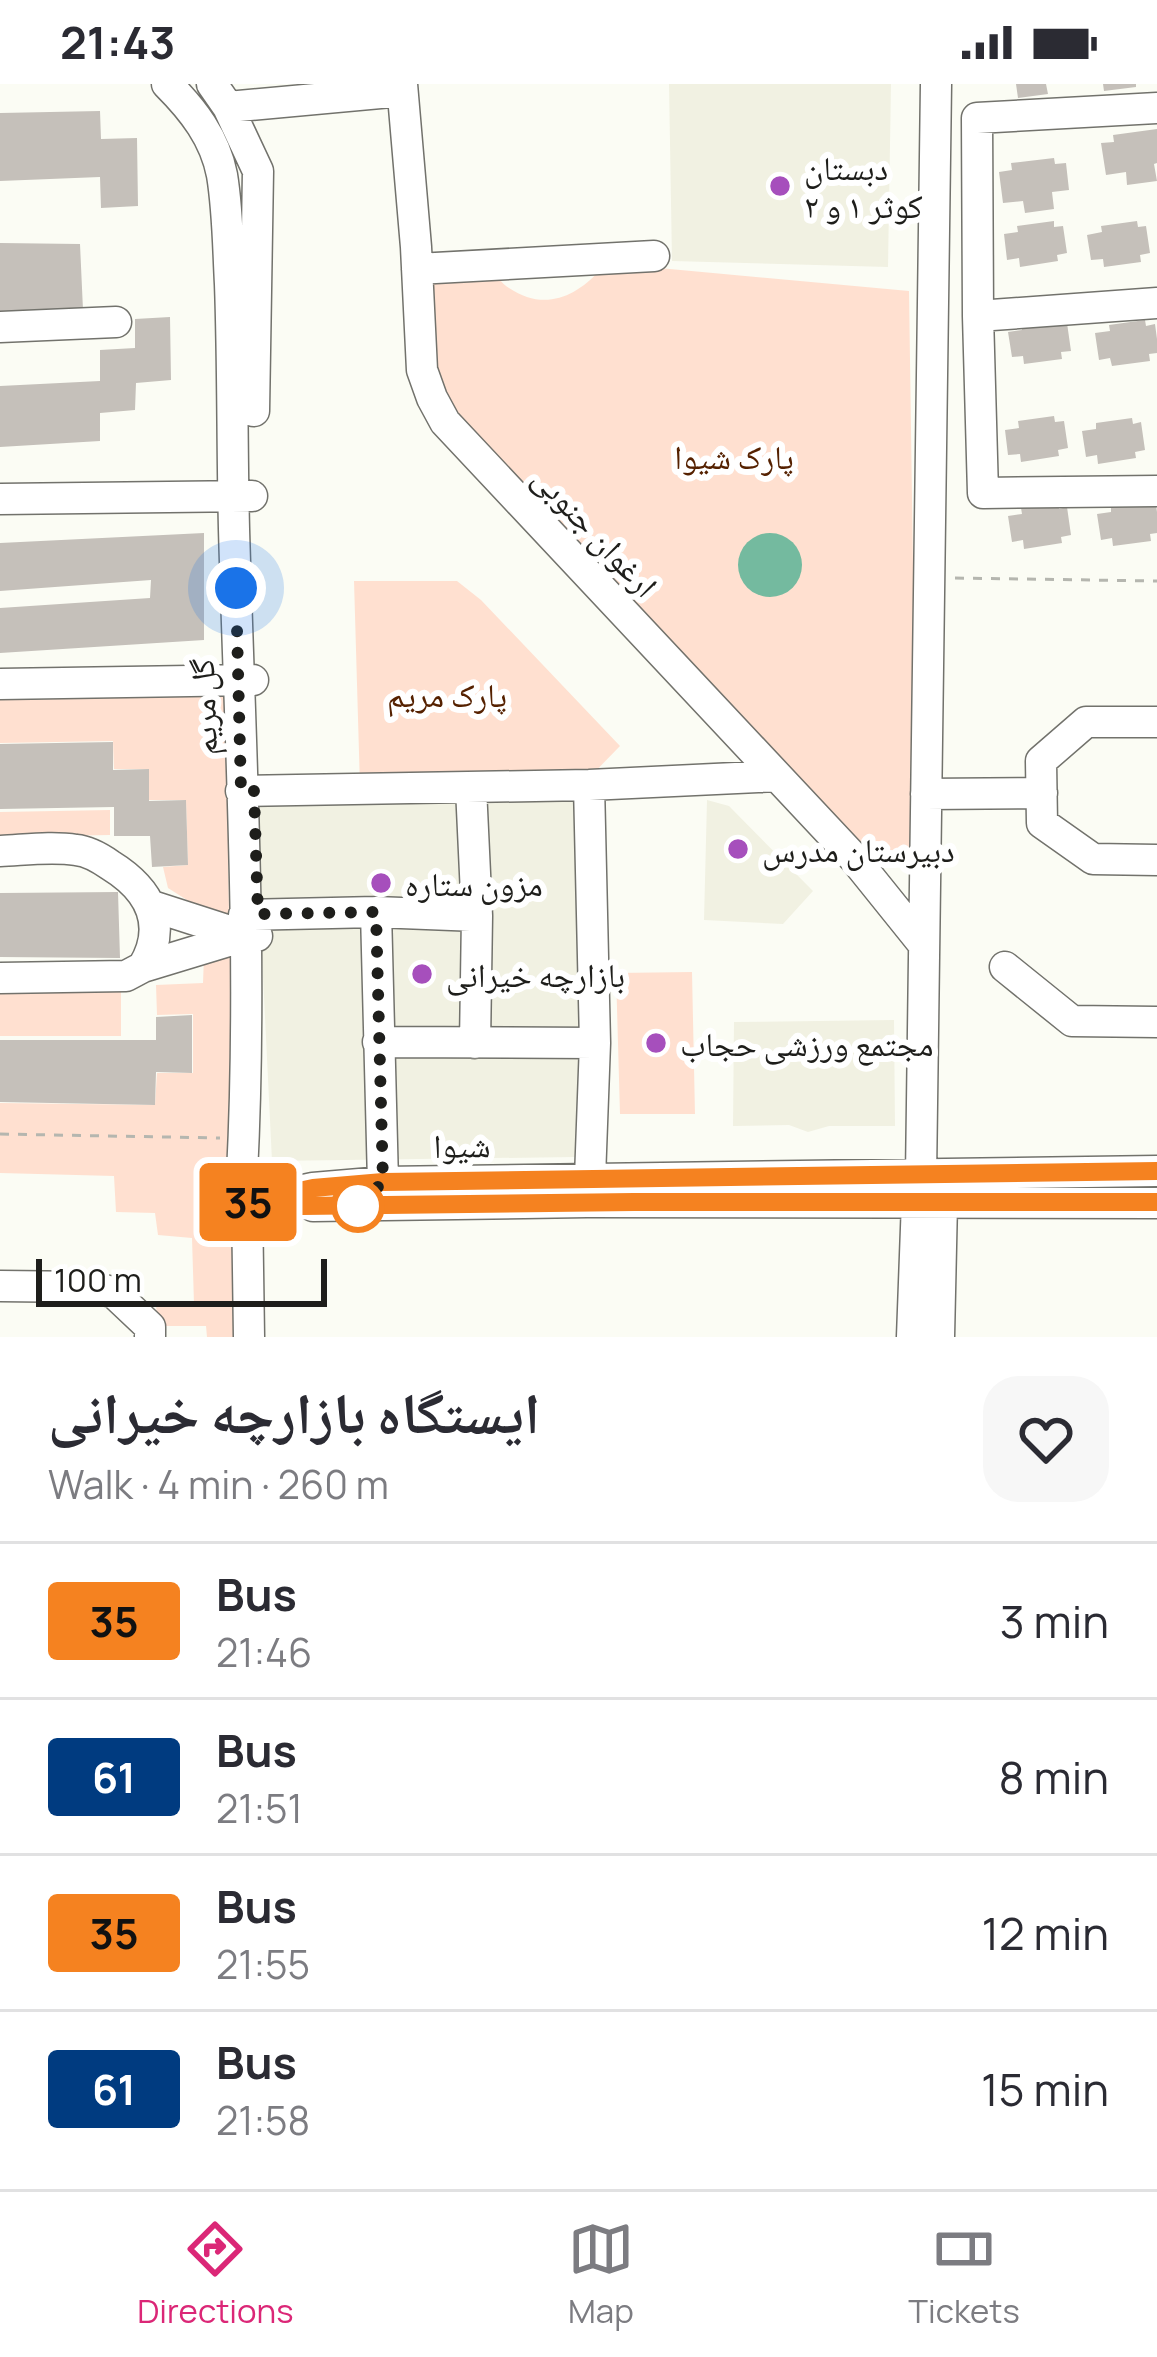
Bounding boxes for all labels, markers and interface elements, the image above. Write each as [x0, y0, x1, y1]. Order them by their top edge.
text: 21:43 [60, 11, 175, 73]
place label: دبستان کوثر ۱ و ۲ [804, 145, 923, 228]
marker: دبستان کوثر ۱ و ۲ [767, 173, 793, 199]
park label: پارک شیوا [674, 434, 794, 479]
street label: ارغوان جنوبی [524, 456, 668, 606]
your location [206, 558, 266, 618]
street label: گل مریم [179, 657, 228, 756]
park label: پارک مریم [387, 672, 507, 718]
place label: دبیرستان مدرس [762, 827, 955, 872]
marker: دبیرستان مدرس [725, 836, 751, 862]
place label: مزون ستاره [405, 861, 543, 906]
marker: مزون ستاره [368, 870, 394, 896]
place label: بازارچه خیرانی [446, 952, 625, 997]
marker: بازارچه خیرانی [409, 961, 435, 987]
place label: مجتمع ورزشی حجاب [680, 1021, 934, 1066]
marker: مجتمع ورزشی حجاب [643, 1030, 669, 1056]
street label: شیوا [433, 1122, 491, 1168]
line badge: 35 [194, 1163, 302, 1241]
text: 35 [223, 1173, 273, 1231]
unlabelled marker [333, 1181, 383, 1231]
scale bar [36, 1253, 327, 1306]
text: 100 m [54, 1257, 142, 1302]
text: ایستگاه بازارچه خیرانی [48, 1373, 540, 1451]
button: heart [983, 1376, 1109, 1502]
text: Walk · 4 min · 260 m [48, 1457, 389, 1511]
text: Bus [216, 1563, 297, 1625]
text: 3 min [1000, 1590, 1109, 1652]
text: 35 [89, 1592, 139, 1650]
text: 21:46 [216, 1625, 312, 1679]
text: Bus [216, 1719, 297, 1781]
text: 8 min [998, 1746, 1109, 1808]
text: 61 [92, 1748, 136, 1806]
text: 21:51 [216, 1781, 303, 1835]
text: Bus [216, 1875, 297, 1937]
text: 12 min [981, 1902, 1109, 1964]
text: 35 [89, 1904, 139, 1962]
text: 21:55 [216, 1937, 310, 1991]
text: Bus [216, 2031, 297, 2093]
text: 15 min [981, 2058, 1109, 2120]
text: 61 [92, 2060, 136, 2118]
text: 21:58 [216, 2093, 310, 2147]
tab: Directions [137, 2216, 294, 2333]
tab: Map [568, 2216, 634, 2333]
tab: Tickets [908, 2216, 1020, 2333]

